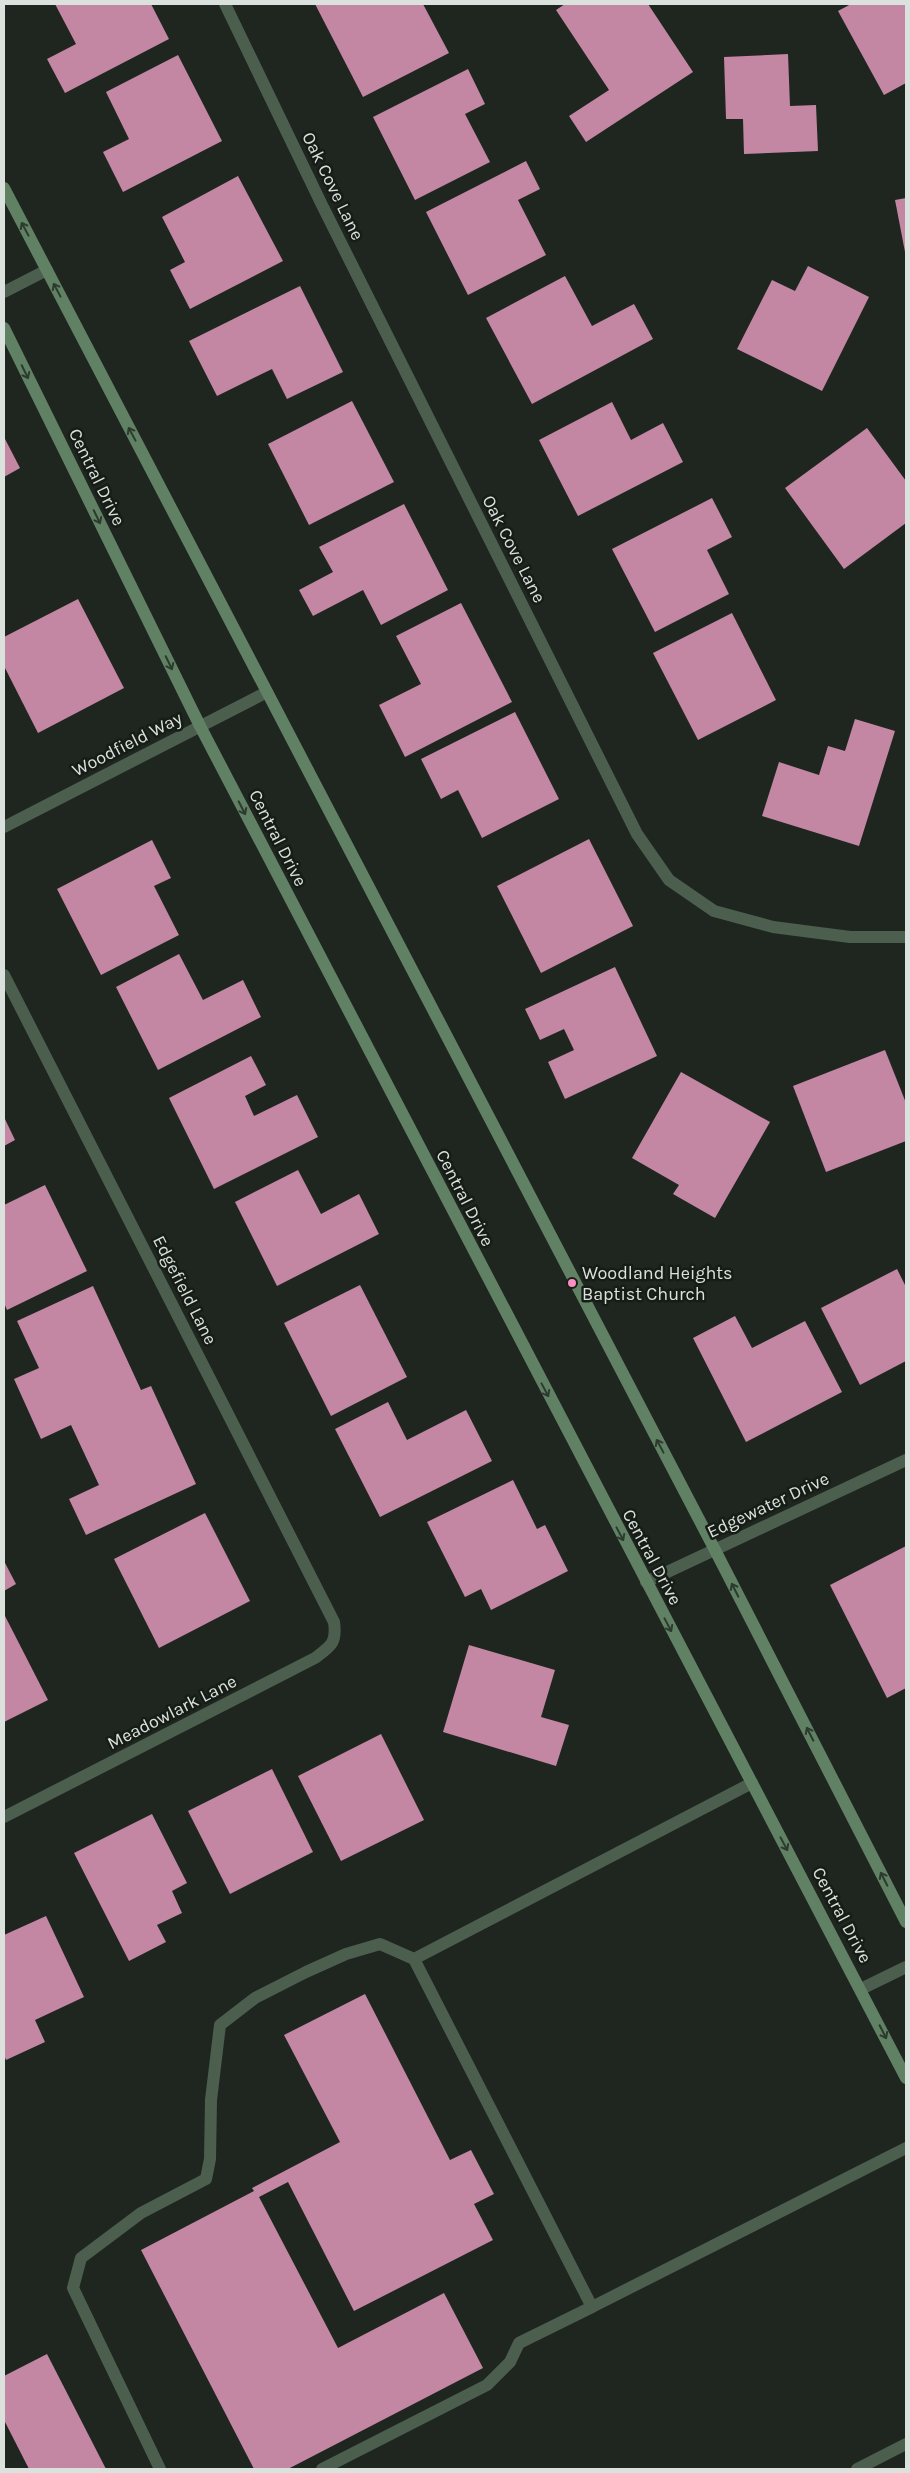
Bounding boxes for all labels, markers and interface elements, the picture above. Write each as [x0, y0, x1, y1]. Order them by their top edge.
street label: Oak Cove Lane [297, 128, 369, 244]
one-way arrow [20, 222, 29, 237]
one-way arrow [52, 283, 61, 298]
one-way arrow [20, 364, 30, 379]
street label: Central Drive [64, 425, 130, 529]
one-way arrow [127, 427, 136, 442]
street label: Oak Cove Lane [477, 492, 551, 606]
one-way arrow [92, 510, 102, 525]
one-way arrow [165, 655, 174, 670]
street label: Woodfield Way [68, 707, 186, 781]
street label: Central Drive [244, 786, 312, 890]
one-way arrow [238, 800, 247, 815]
street label: Central Drive [431, 1146, 499, 1250]
street label: Edgefield Lane [148, 1232, 222, 1348]
place label: Woodland Heights Baptist Church [582, 1262, 733, 1305]
marker: Woodland Heights Baptist Church [566, 1277, 578, 1289]
one-way arrow [540, 1382, 550, 1397]
one-way arrow [655, 1439, 665, 1453]
street label: Edgewater Drive [704, 1467, 832, 1543]
street label: Central Drive [617, 1505, 687, 1609]
one-way arrow [615, 1526, 625, 1541]
one-way arrow [730, 1583, 739, 1598]
one-way arrow [663, 1618, 673, 1633]
street label: Meadowlark Lane [104, 1670, 240, 1754]
one-way arrow [805, 1727, 815, 1742]
one-way arrow [780, 1836, 789, 1851]
street label: Central Drive [807, 1863, 877, 1967]
one-way arrow [879, 1872, 888, 1887]
one-way arrow [878, 2025, 888, 2040]

